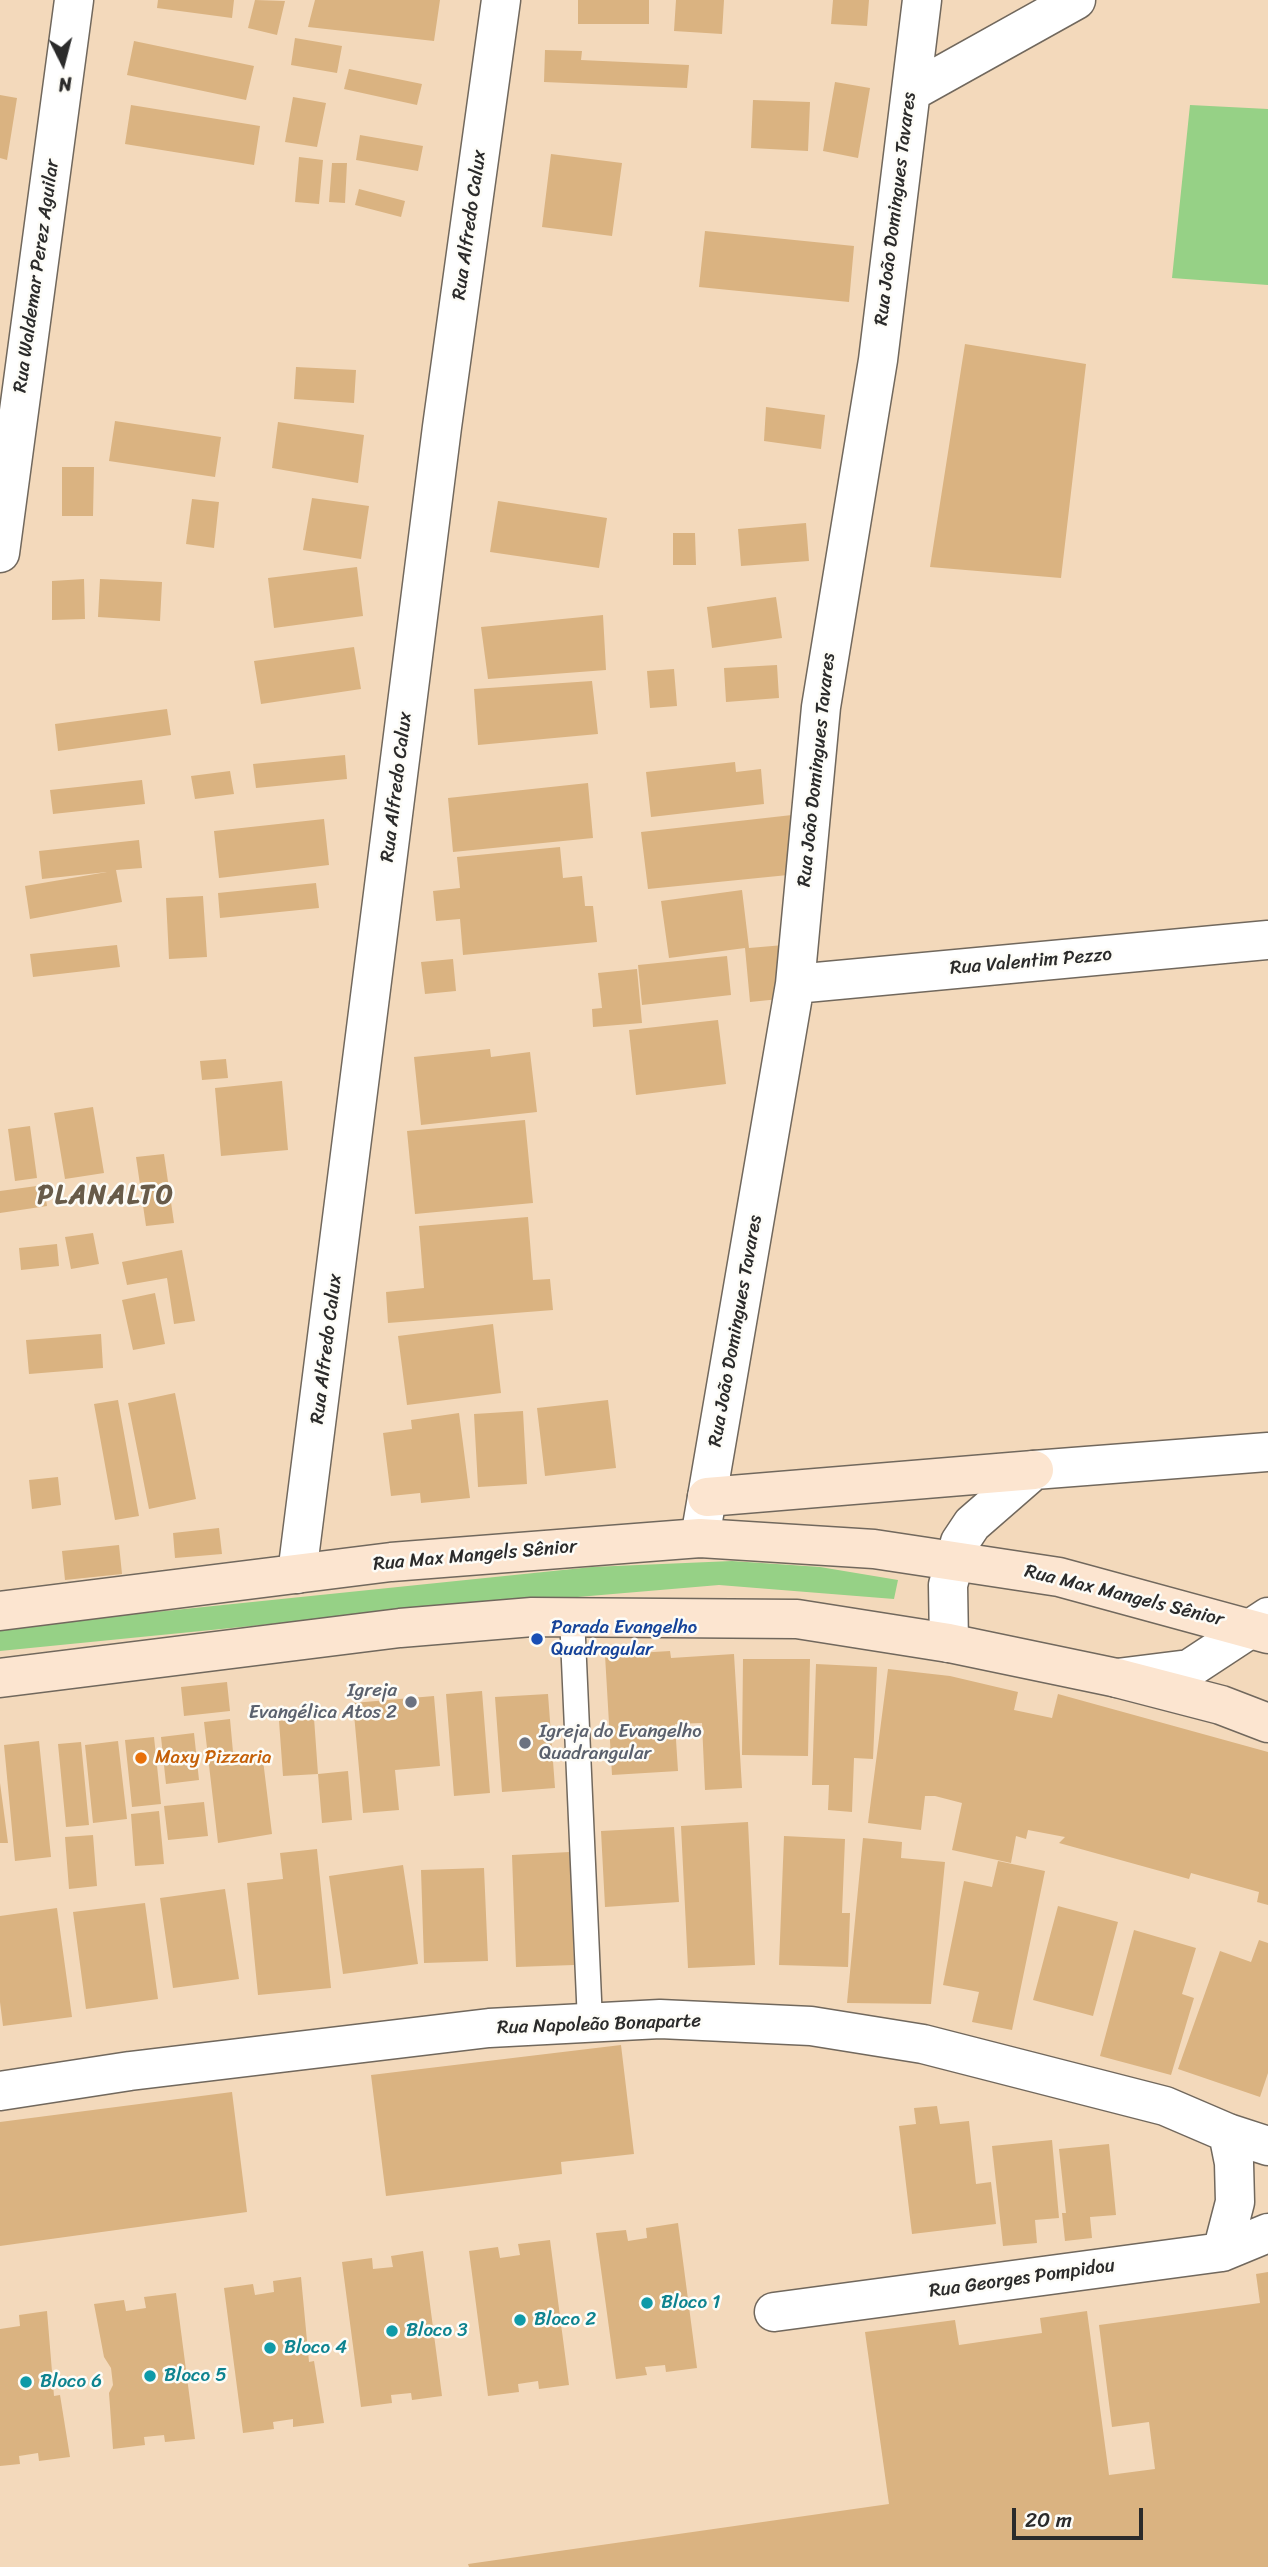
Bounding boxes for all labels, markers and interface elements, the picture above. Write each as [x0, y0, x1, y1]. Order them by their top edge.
north arrow [28, 28, 98, 98]
text: N [57, 67, 74, 101]
street label: Rua João Domingues Tavares [870, 91, 922, 327]
street label: Rua Alfredo Calux [448, 149, 492, 301]
street label: Rua Waldemar Perez Aguilar [9, 158, 65, 394]
street label: Rua João Domingues Tavares [793, 652, 841, 888]
street label: Rua Alfredo Calux [376, 711, 418, 863]
street label: Rua Valentim Pezzo [949, 944, 1113, 980]
district label: PLANALTO [38, 1180, 174, 1212]
street label: Rua João Domingues Tavares [704, 1213, 768, 1449]
street label: Rua Alfredo Calux [306, 1273, 348, 1425]
street label: Rua Max Mangels Sênior [372, 1536, 578, 1576]
street label: Rua Max Mangels Sênior [1022, 1560, 1226, 1632]
place label: Parada Evangelho Quadragular [551, 1617, 697, 1661]
marker: Parada Evangelho Quadragular [529, 1631, 545, 1647]
place label: Igreja Evangélica Atos 2 [249, 1680, 397, 1724]
marker: Igreja Evangélica Atos 2 [403, 1694, 419, 1710]
place label: Igreja do Evangelho Quadrangular [539, 1721, 702, 1765]
marker: Igreja do Evangelho Quadrangular [517, 1735, 533, 1751]
place label: Maxy Pizzaria [155, 1747, 271, 1769]
marker: Maxy Pizzaria [133, 1750, 149, 1766]
street label: Rua Napoleão Bonaparte [497, 2010, 701, 2040]
street label: Rua Georges Pompidou [928, 2255, 1116, 2303]
place label: Bloco 1 [661, 2292, 720, 2314]
marker: Bloco 1 [639, 2295, 655, 2311]
place label: Bloco 2 [534, 2309, 596, 2331]
marker: Bloco 2 [512, 2312, 528, 2328]
place label: Bloco 3 [406, 2320, 468, 2342]
marker: Bloco 3 [384, 2323, 400, 2339]
place label: Bloco 4 [284, 2337, 347, 2359]
marker: Bloco 4 [262, 2340, 278, 2356]
place label: Bloco 5 [164, 2365, 227, 2387]
marker: Bloco 5 [142, 2368, 158, 2384]
place label: Bloco 6 [40, 2371, 102, 2393]
marker: Bloco 6 [18, 2374, 34, 2390]
scale bar [1016, 2494, 1147, 2538]
text: 20 m [1025, 2501, 1072, 2539]

